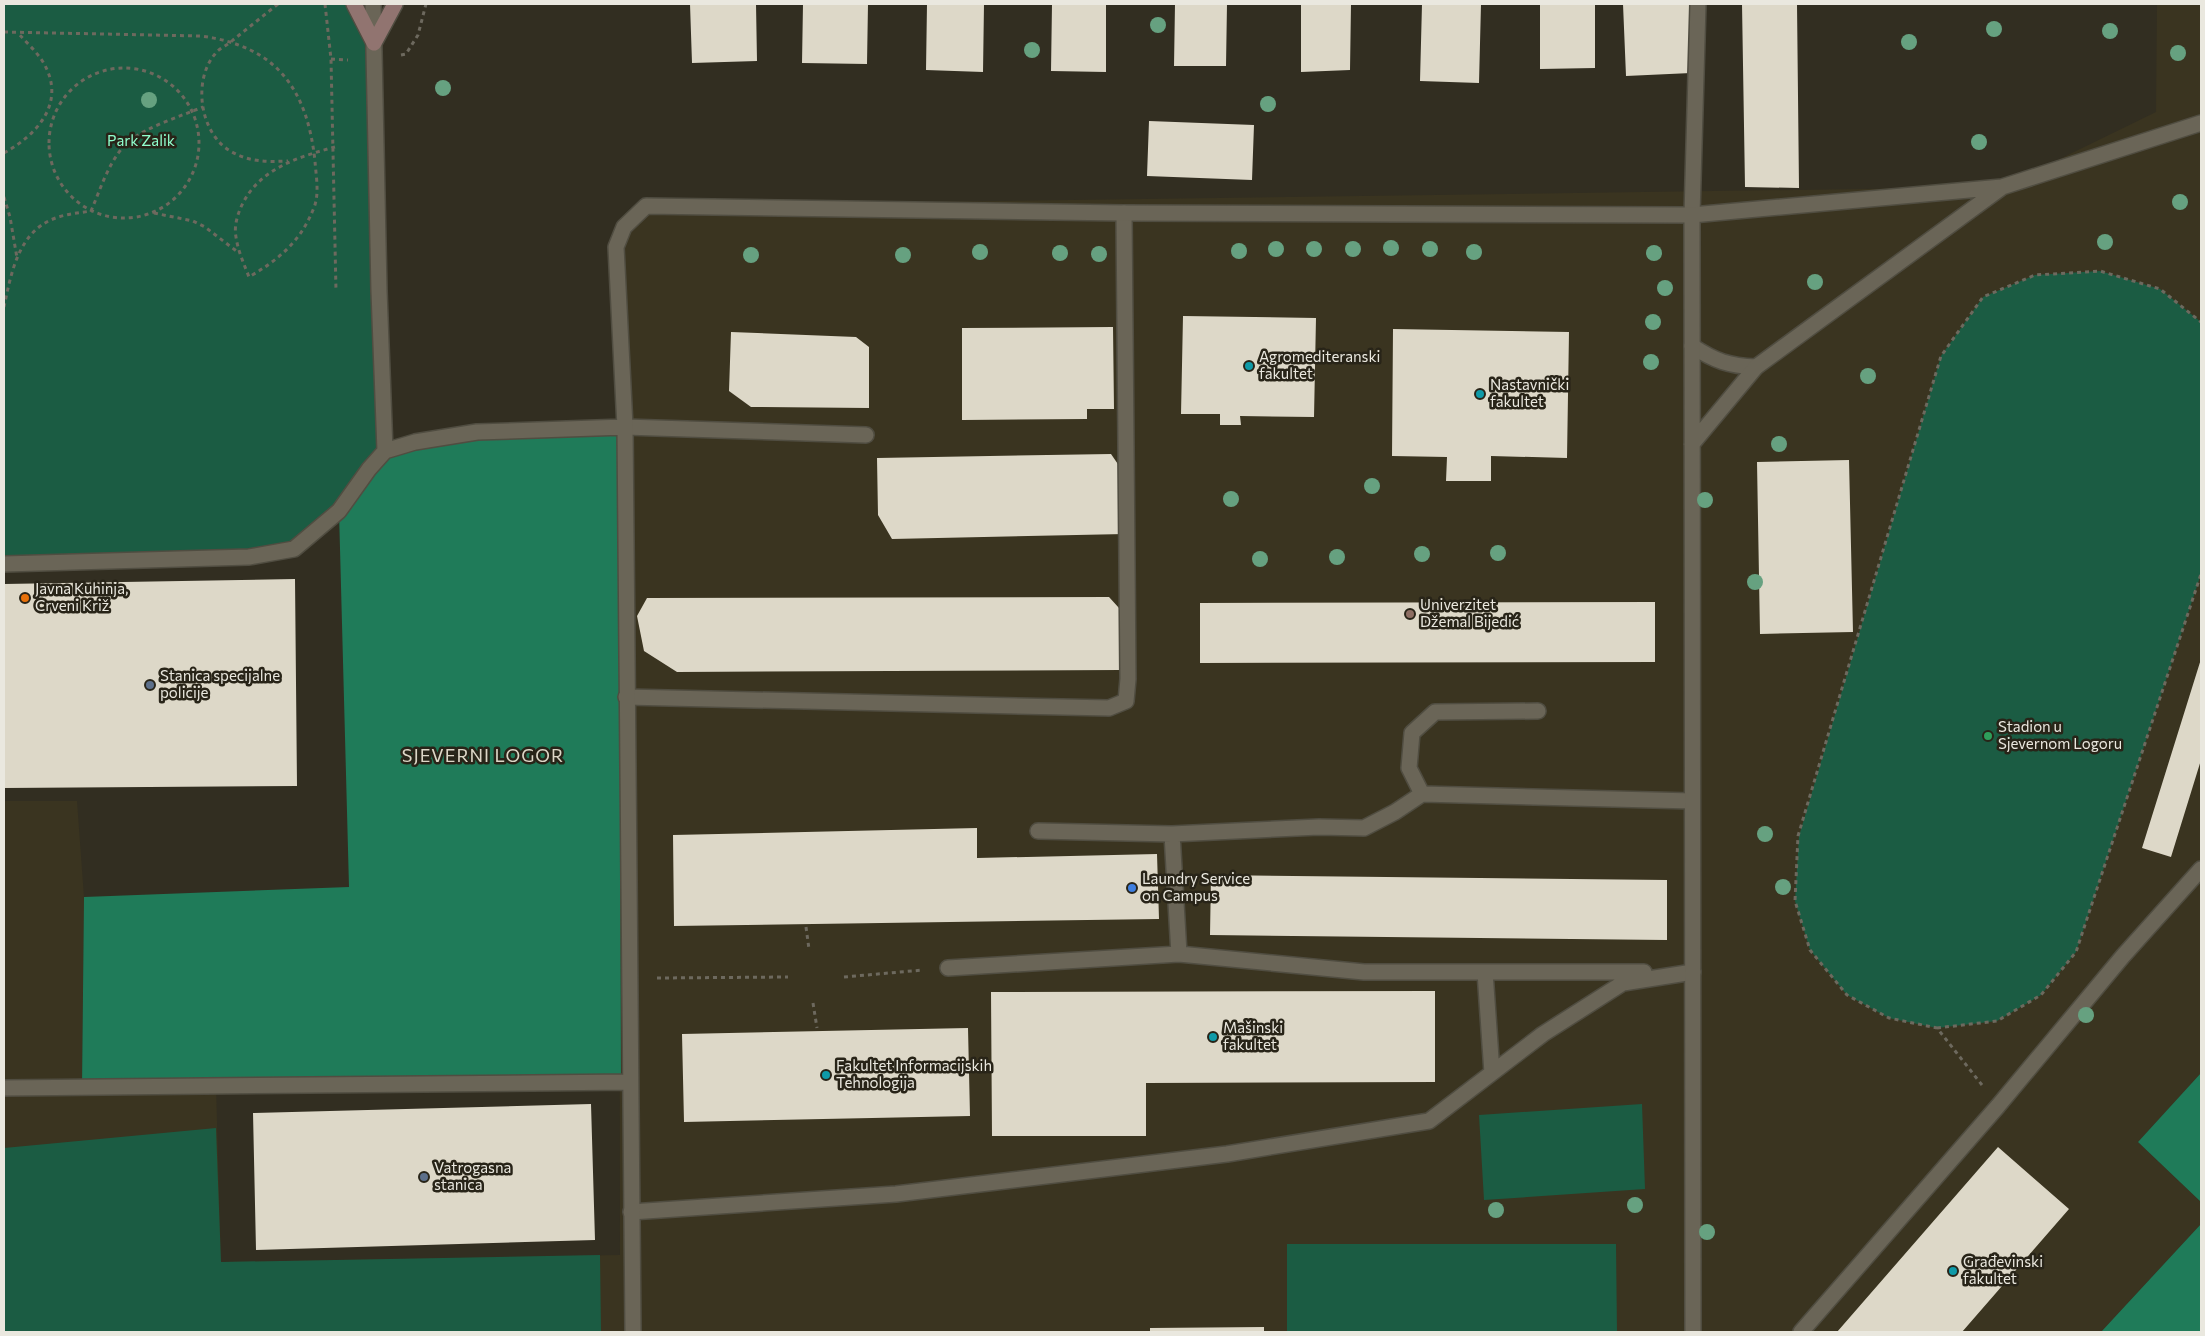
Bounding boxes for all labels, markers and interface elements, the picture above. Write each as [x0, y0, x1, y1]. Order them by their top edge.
park label: Park Zalik [107, 131, 175, 149]
place label: Agromediteranski fakultet [1259, 347, 1380, 382]
marker: Agromediteranski fakultet [1243, 360, 1255, 372]
place label: Nastavnički fakultet [1490, 375, 1569, 410]
marker: Nastavnički fakultet [1474, 388, 1486, 400]
place label: Javna Kuhinja, Crveni Križ [35, 579, 128, 614]
marker: Javna Kuhinja, Crveni Križ [19, 592, 31, 604]
place label: Univerzitet Džemal Bijedić [1420, 595, 1519, 630]
marker: Univerzitet Džemal Bijedić [1404, 608, 1416, 620]
place label: Stanica specijalne policije [160, 666, 280, 701]
marker: Stanica specijalne policije [144, 679, 156, 691]
place label: Stadion u Sjevernom Logoru [1998, 717, 2122, 752]
marker: Stadion u Sjevernom Logoru [1982, 730, 1994, 742]
district label: SJEVERNI LOGOR [402, 744, 564, 766]
place label: Laundry Service on Campus [1142, 869, 1250, 904]
marker: Laundry Service on Campus [1126, 882, 1138, 894]
place label: Mašinski fakultet [1223, 1018, 1283, 1053]
marker: Mašinski fakultet [1207, 1031, 1219, 1043]
place label: Fakultet Informacijskih Tehnologija [836, 1056, 992, 1091]
marker: Fakultet Informacijskih Tehnologija [820, 1069, 832, 1081]
place label: Vatrogasna stanica [434, 1158, 511, 1193]
marker: Vatrogasna stanica [418, 1171, 430, 1183]
place label: Građevinski fakultet [1963, 1252, 2043, 1287]
marker: Građevinski fakultet [1947, 1265, 1959, 1277]

